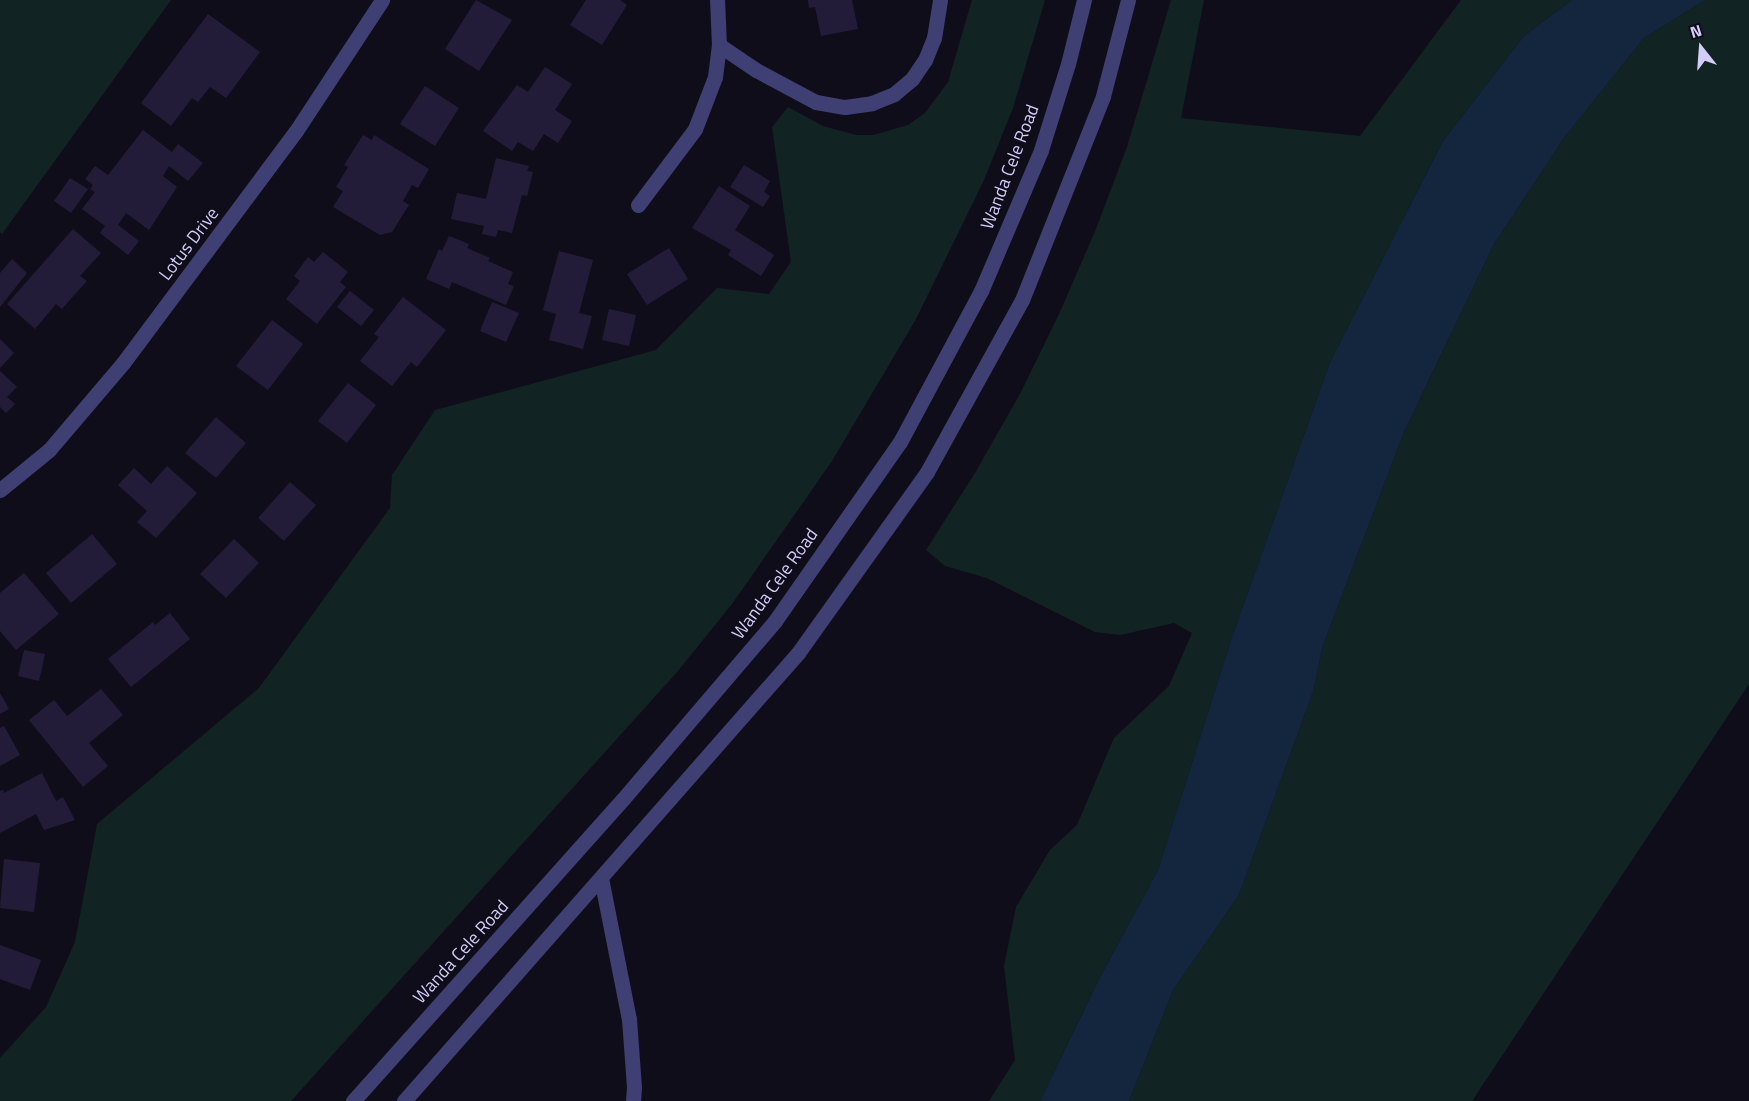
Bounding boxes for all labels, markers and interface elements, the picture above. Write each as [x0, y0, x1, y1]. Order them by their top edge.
north arrow [1671, 18, 1731, 78]
text: N [1687, 18, 1705, 44]
street label: Wanda Cele Road [976, 102, 1044, 232]
street label: Lotus Drive [155, 203, 223, 285]
street label: Wanda Cele Road [728, 524, 822, 644]
street label: Wanda Cele Road [409, 896, 513, 1008]

